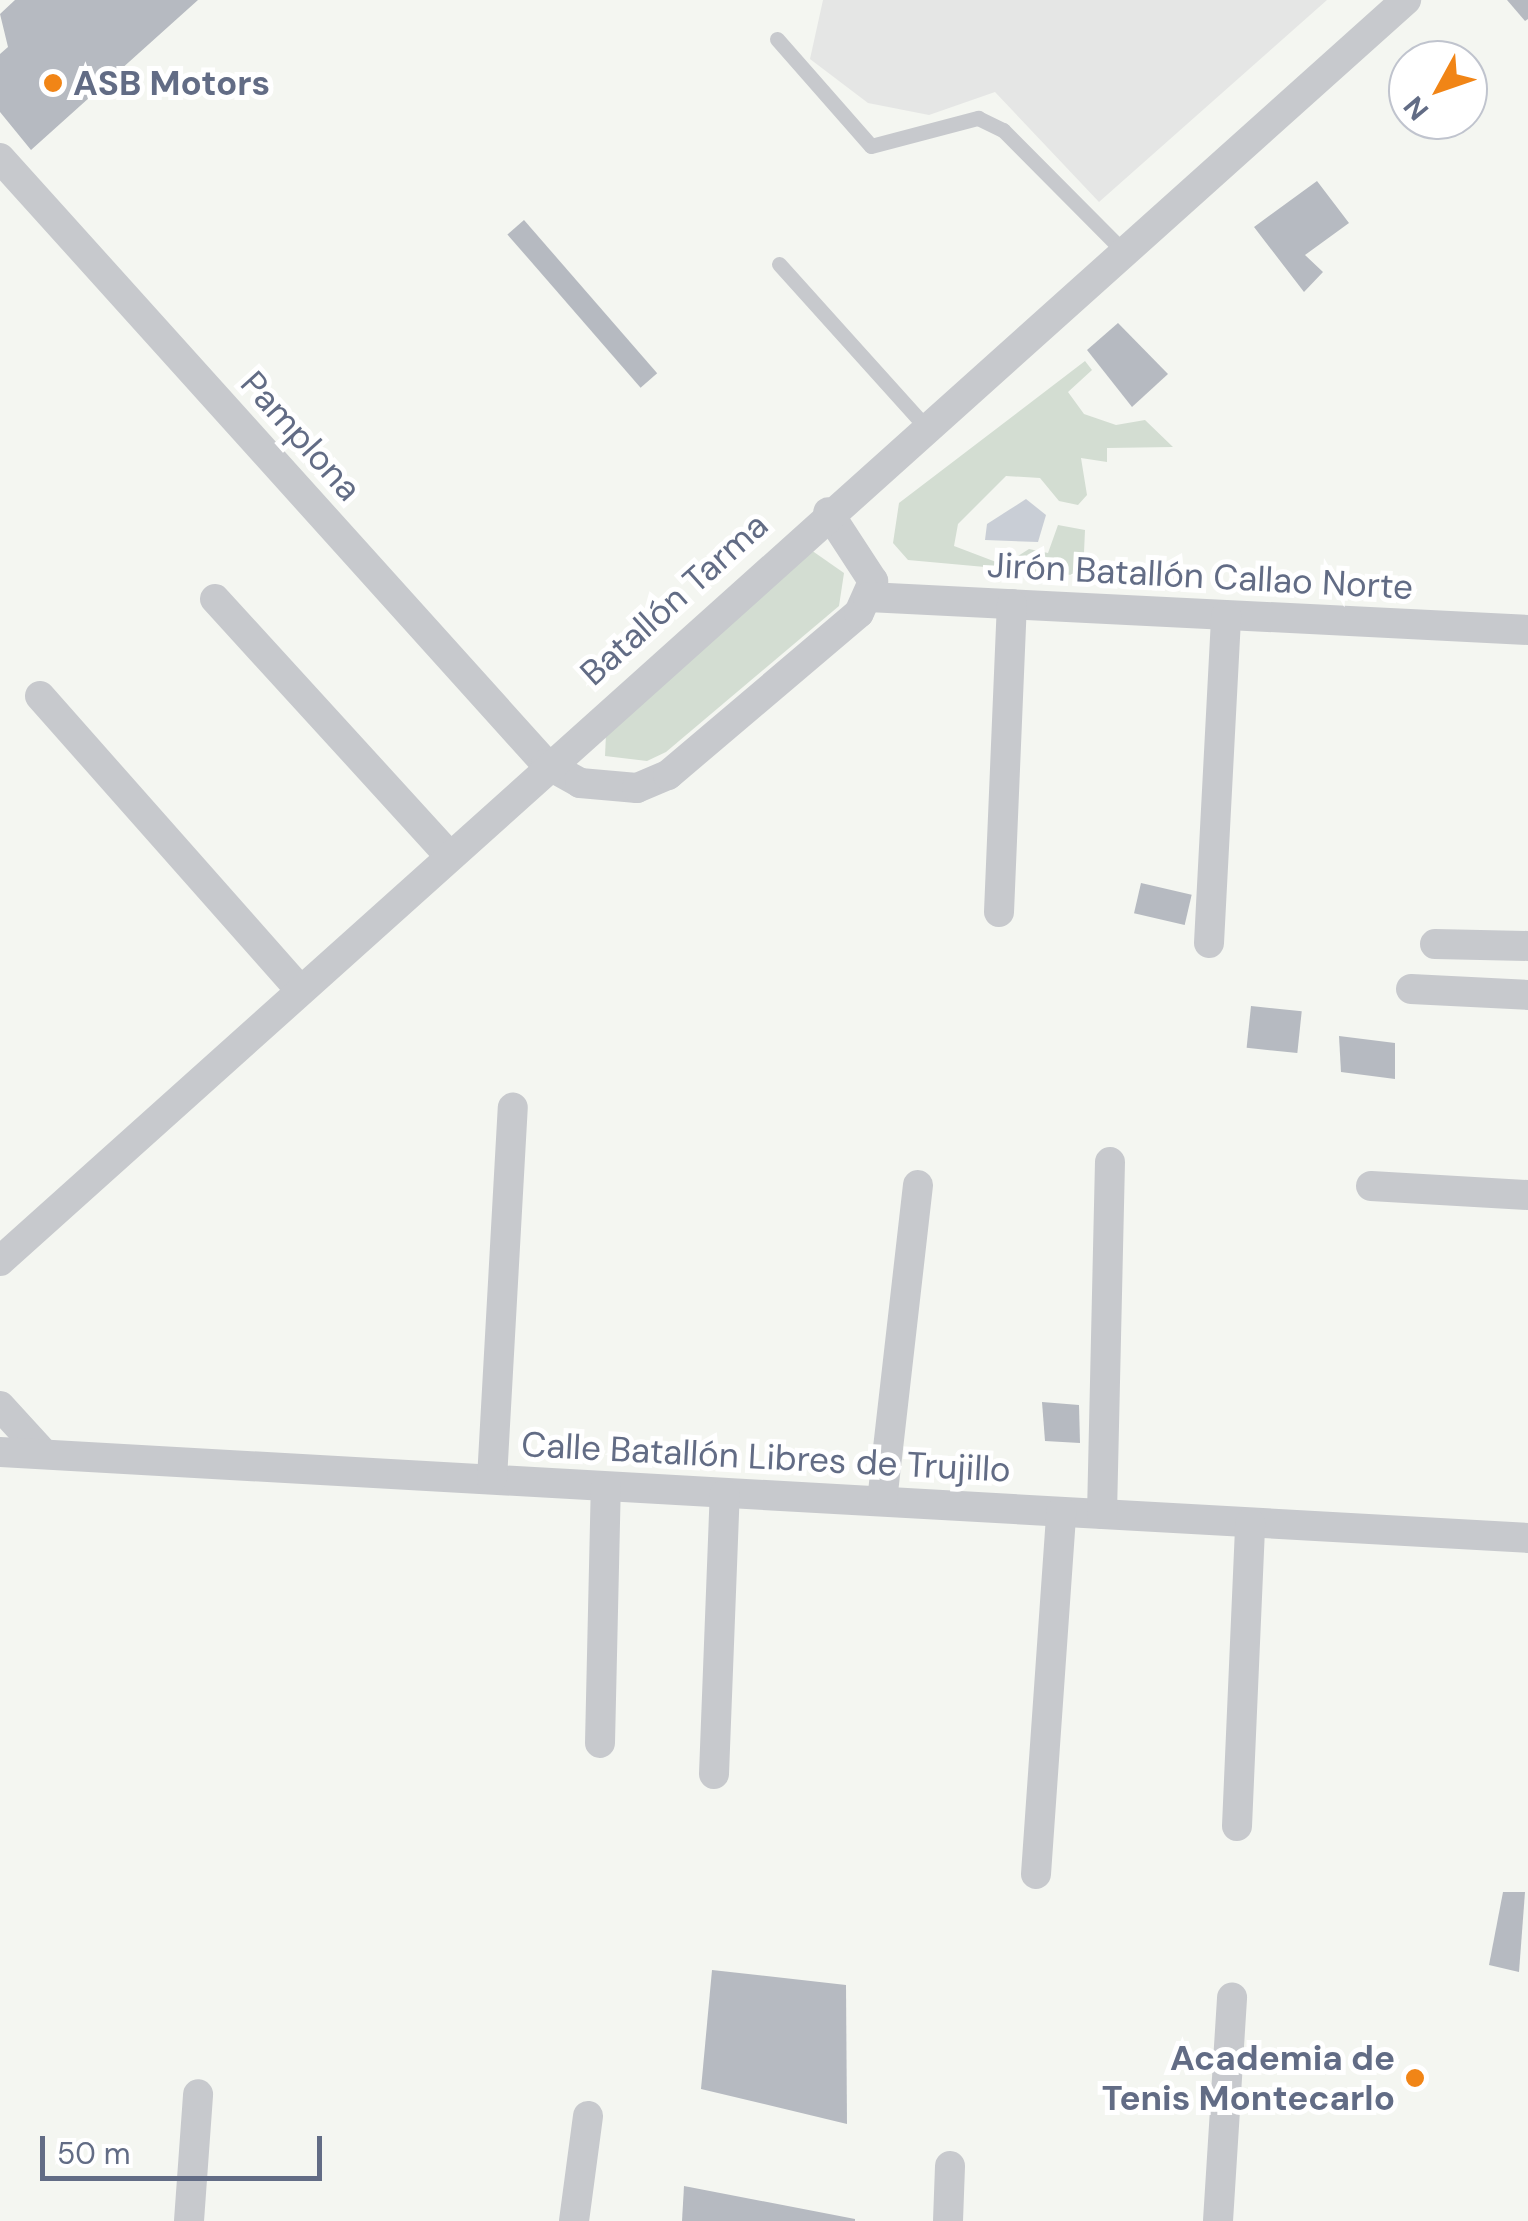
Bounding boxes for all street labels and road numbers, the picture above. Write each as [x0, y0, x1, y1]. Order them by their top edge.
street label: Pamplona [232, 363, 370, 509]
street label: Batallón Tarma [572, 504, 776, 694]
street label: Jirón Batallón Callao Norte [986, 544, 1414, 608]
street label: Calle Batallón Libres de Trujillo [520, 1423, 1012, 1491]

